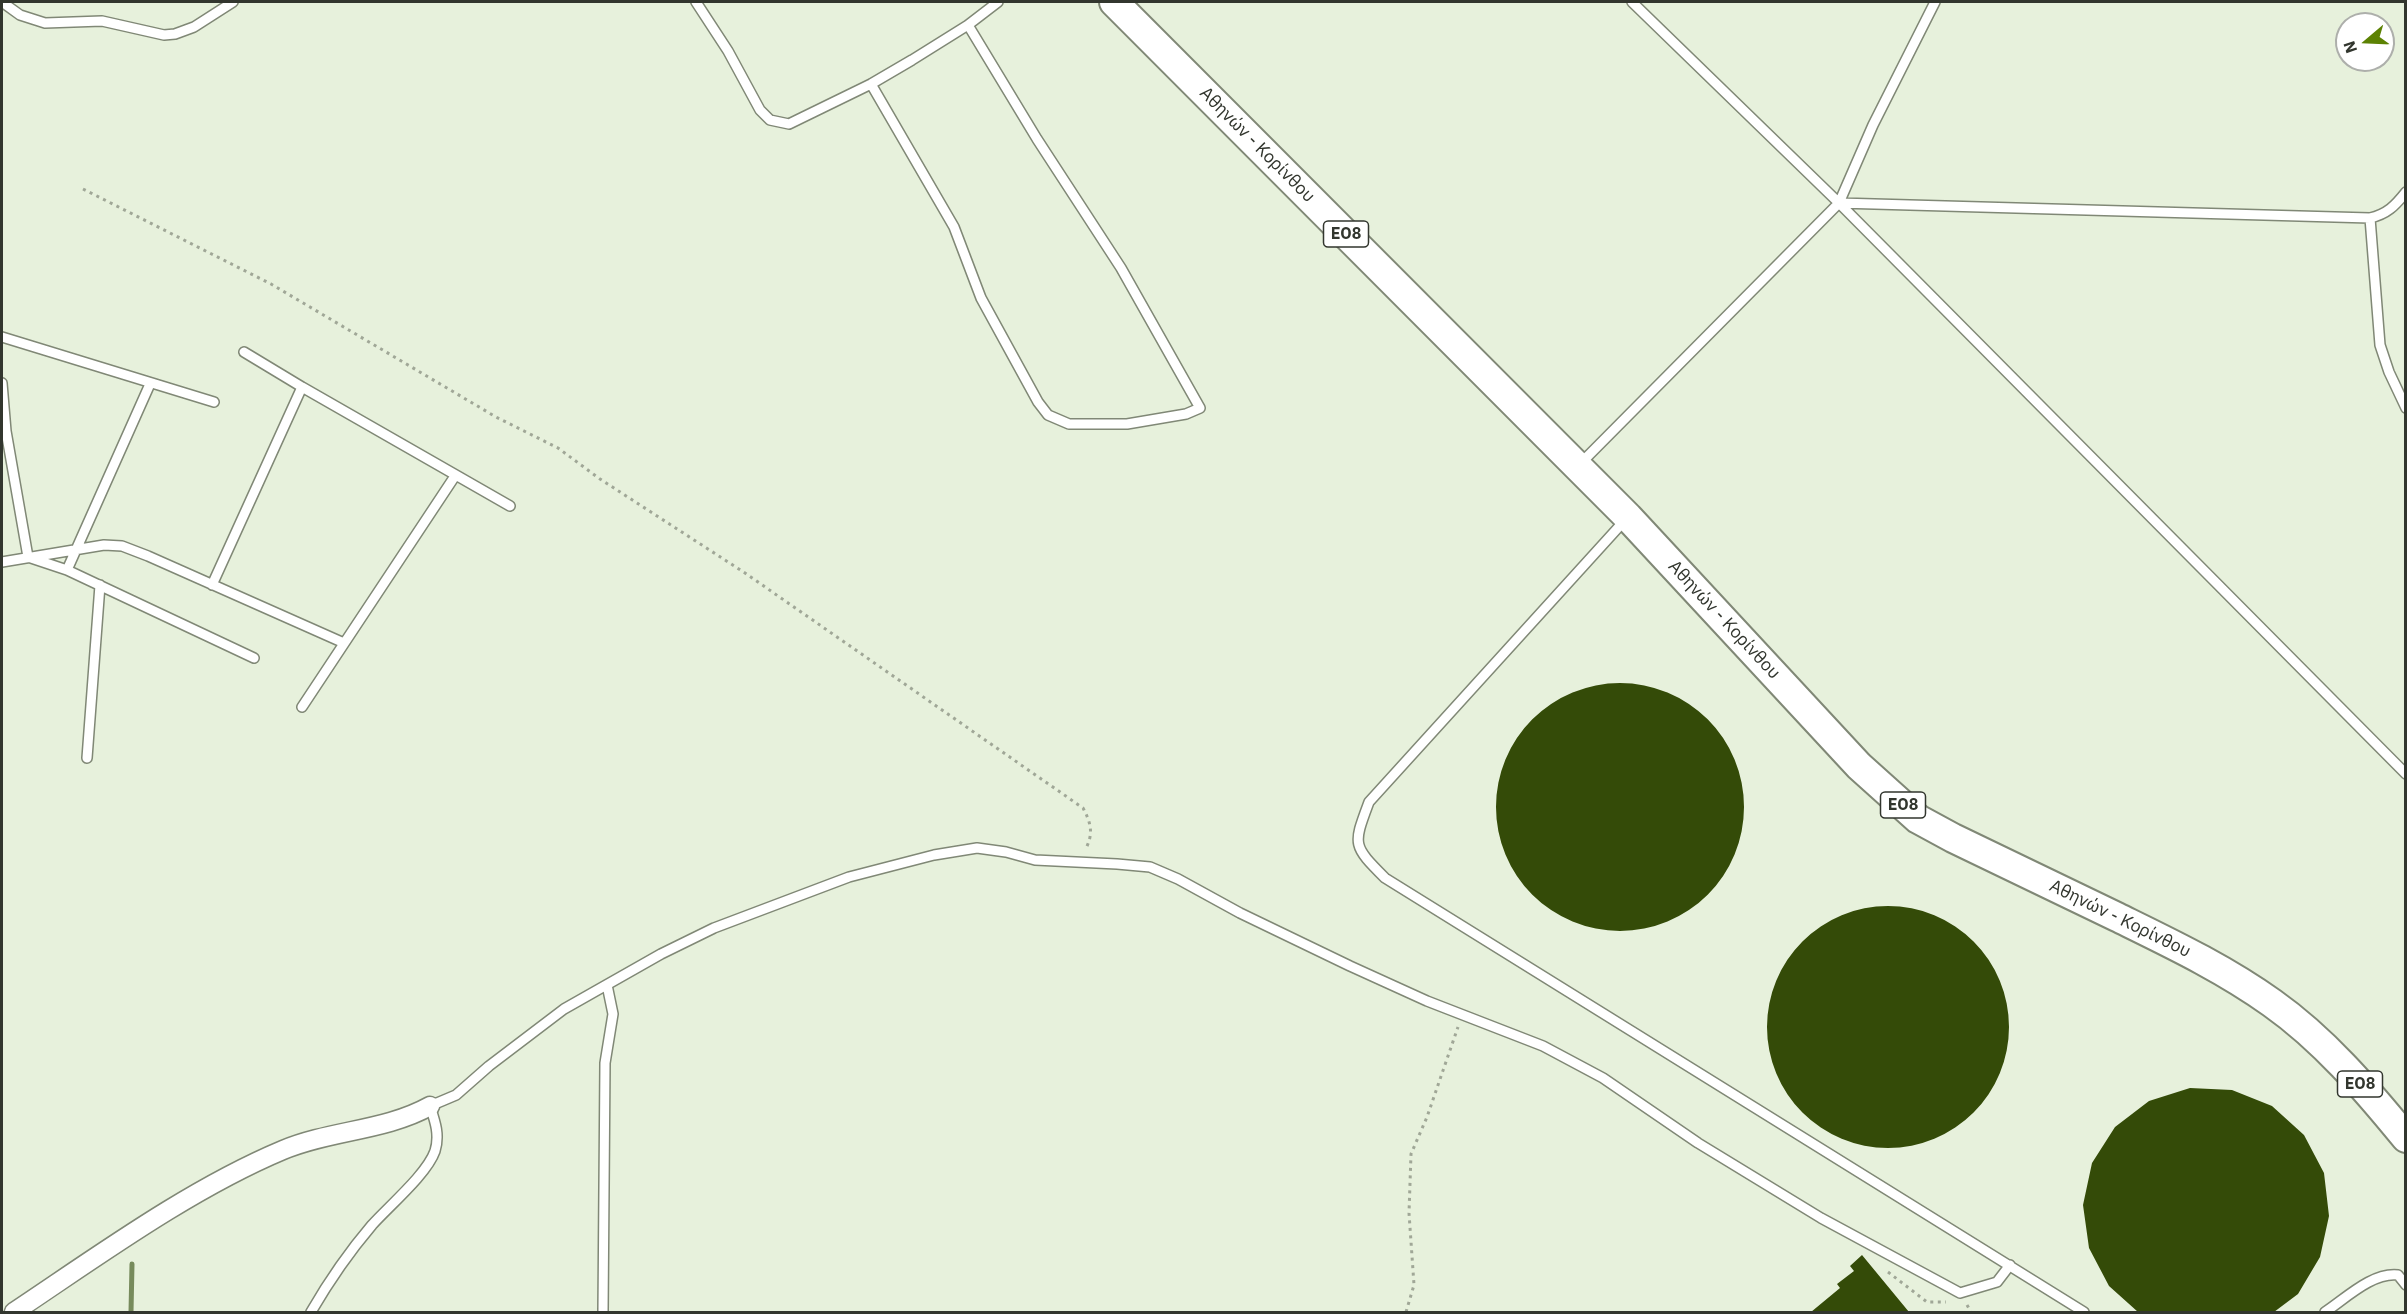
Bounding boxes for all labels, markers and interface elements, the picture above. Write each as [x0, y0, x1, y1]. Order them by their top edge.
north arrow [2335, 12, 2395, 72]
text: N [2339, 38, 2361, 56]
street label: Αθηνών - Κορίνθου [1195, 83, 1319, 207]
road number: ΕΟ8 [1324, 221, 1368, 247]
street label: Αθηνών - Κορίνθου [1663, 556, 1785, 684]
road number: ΕΟ8 [1880, 792, 1926, 818]
street label: Αθηνών - Κορίνθου [2046, 875, 2194, 963]
road number: ΕΟ8 [2338, 1071, 2382, 1097]

